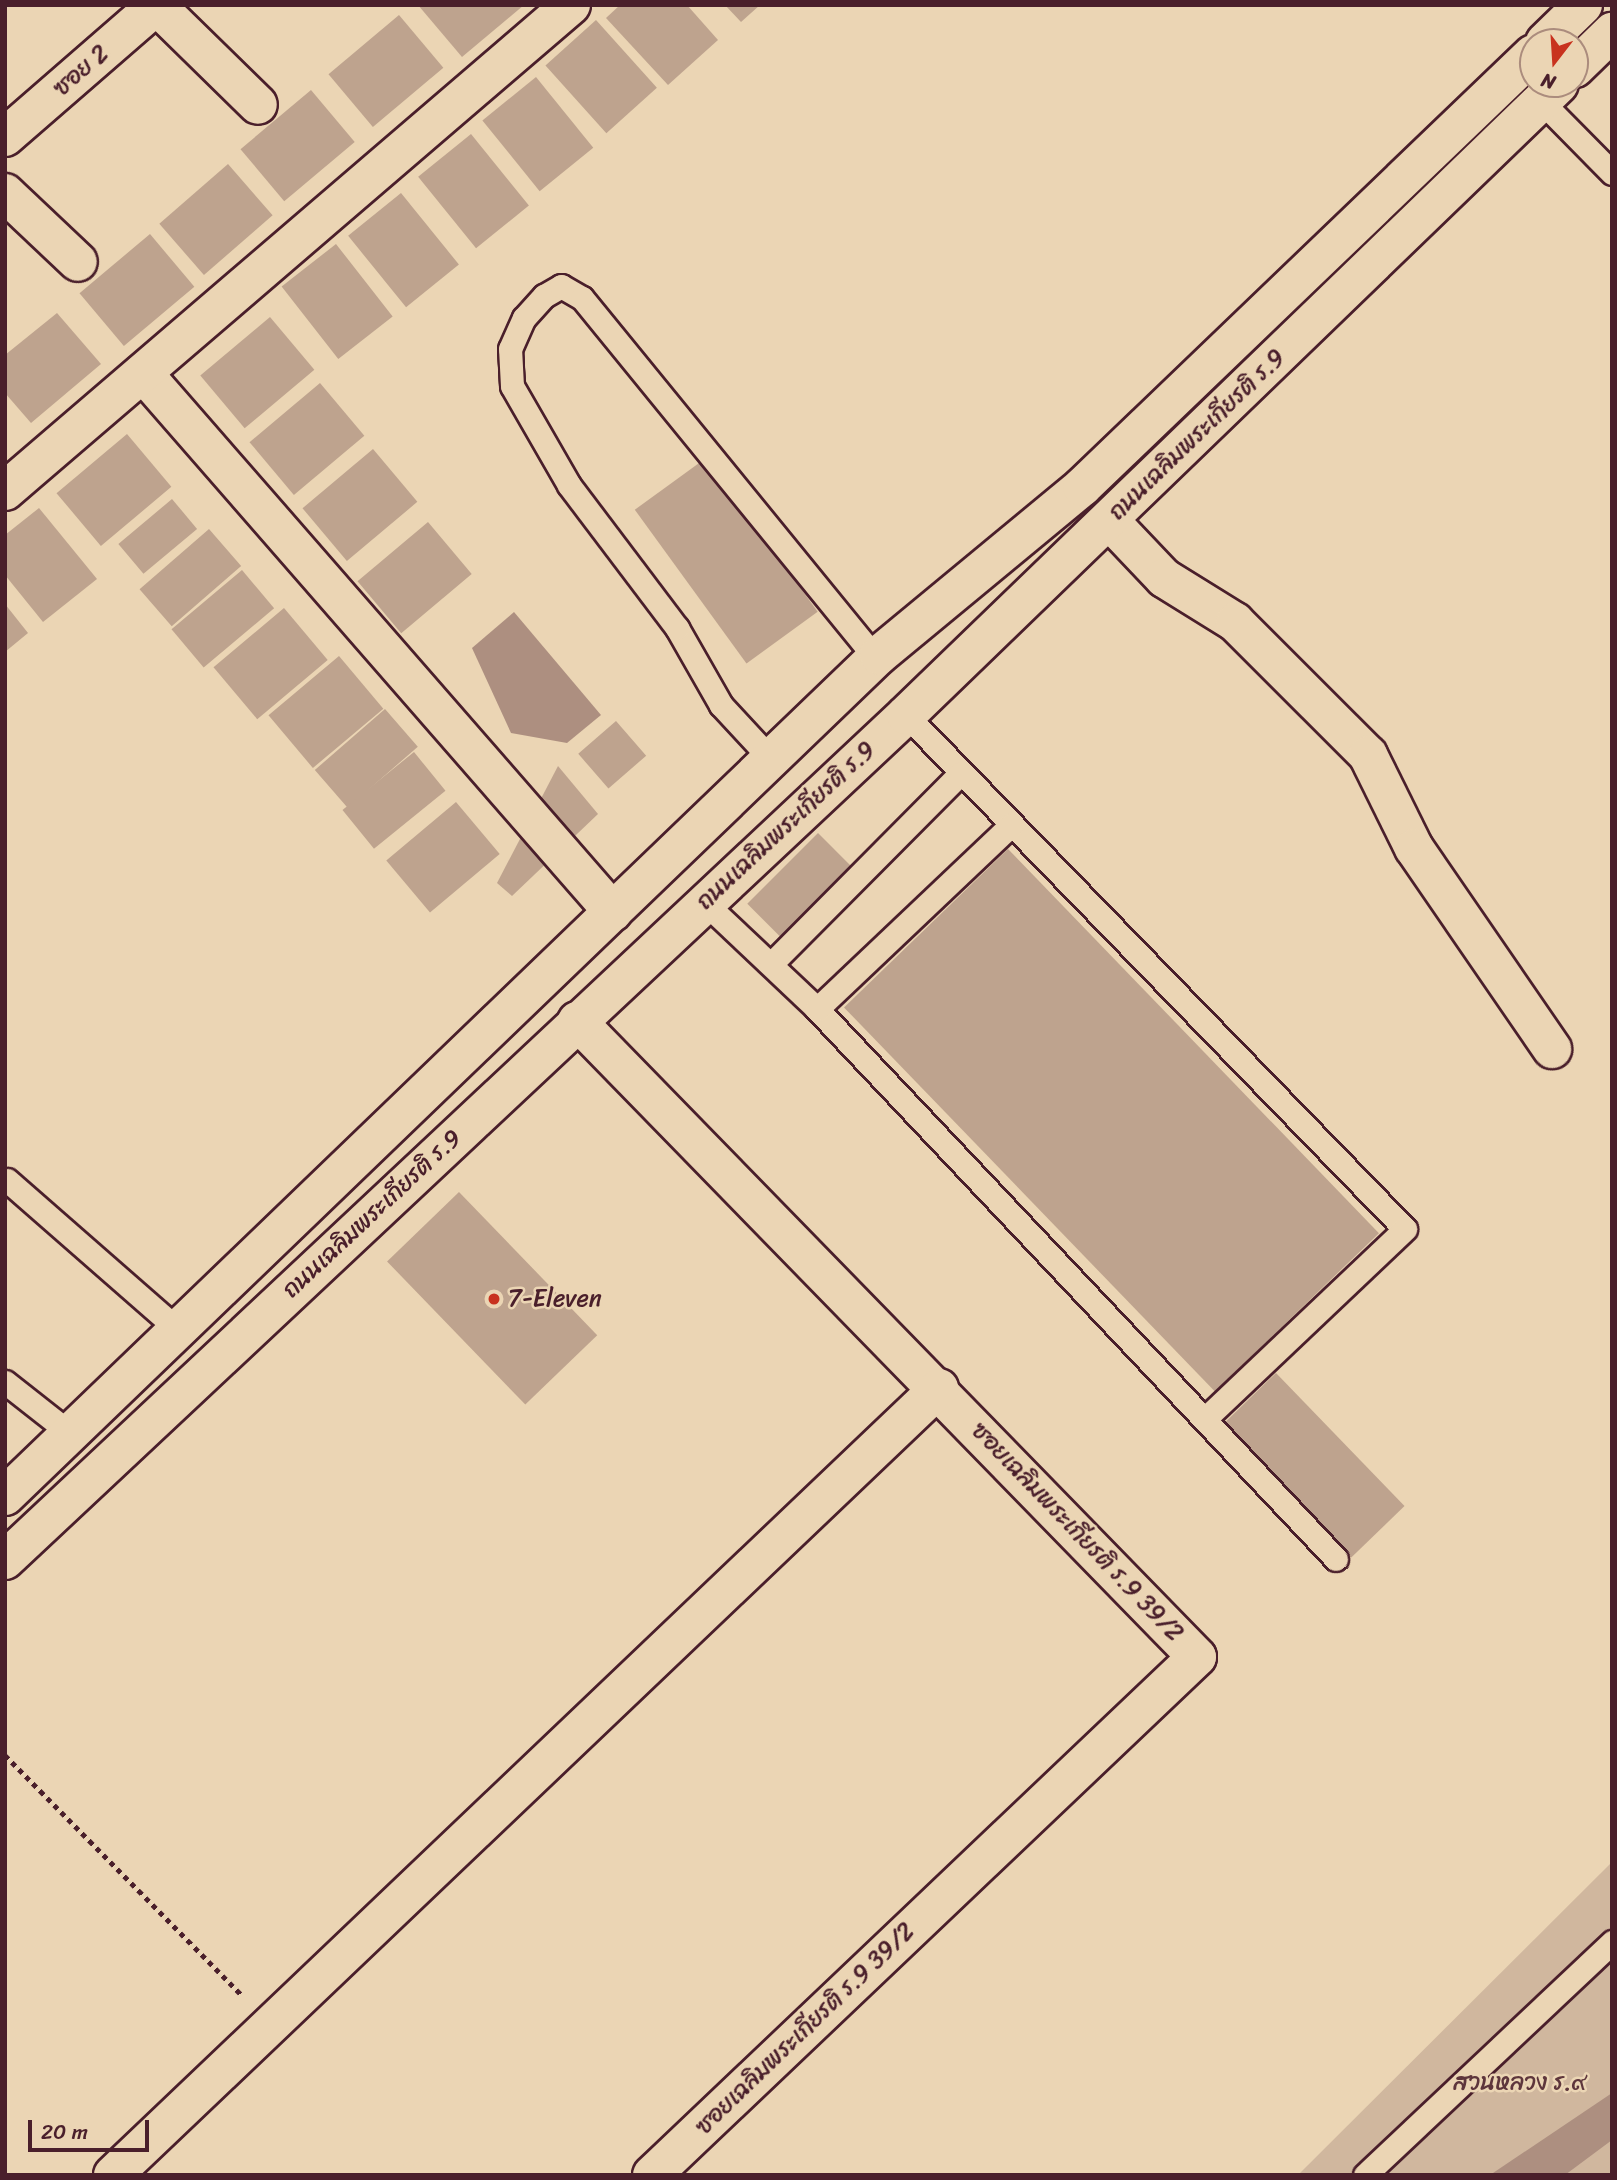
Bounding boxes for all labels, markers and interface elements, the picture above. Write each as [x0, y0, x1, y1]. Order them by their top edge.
north arrow [1519, 28, 1589, 98]
street label: ซอย 2 [48, 39, 114, 103]
text: N [1537, 64, 1559, 99]
street label: ถนนเฉลิมพระเกียรติ ร.9 [1103, 343, 1291, 527]
street label: ถนนเฉลิมพระเกียรติ ร.9 [691, 736, 881, 916]
street label: ถนนเฉลิมพระเกียรติ ร.9 [277, 1124, 467, 1304]
place label: 7-Eleven [508, 1285, 602, 1313]
marker: 7-Eleven [486, 1291, 502, 1307]
street label: ซอยเฉลิมพระเกียรติ ร.9 39/2 [965, 1417, 1189, 1647]
street label: ซอยเฉลิมพระเกียรติ ร.9 39/2 [690, 1917, 920, 2141]
park label: สวนหลวง ร.๙ [1454, 2069, 1586, 2097]
scale bar [32, 2106, 152, 2150]
text: 20 m [41, 2113, 88, 2151]

